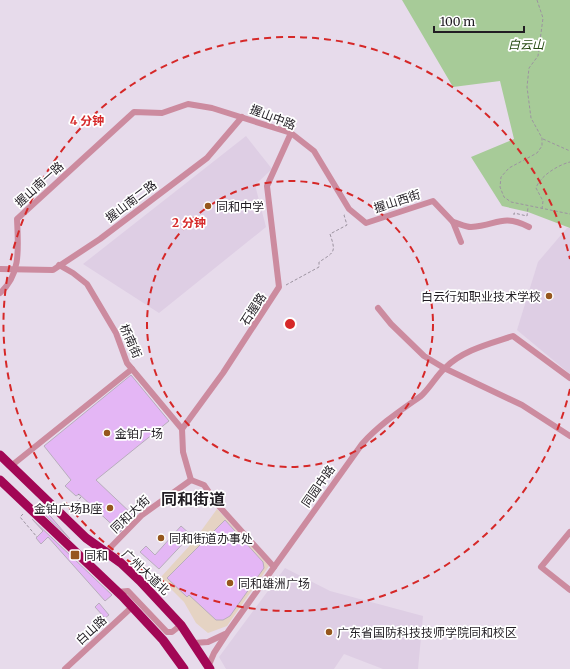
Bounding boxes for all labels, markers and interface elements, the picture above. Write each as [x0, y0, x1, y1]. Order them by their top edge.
scale bar [434, 8, 524, 34]
text: 100 m [440, 14, 475, 29]
park label: 白云山 [508, 37, 545, 52]
street label: 握山中路 [248, 101, 298, 133]
text: 4 分钟 [70, 113, 104, 128]
street label: 握山南一路 [12, 158, 66, 210]
street label: 握山南二路 [103, 177, 159, 225]
street label: 握山西街 [372, 186, 422, 216]
place label: 同和中学 [216, 199, 264, 214]
marker: 同和中学 [203, 201, 213, 211]
text: 2 分钟 [172, 215, 206, 230]
place label: 白云行知职业技术学校 [421, 289, 541, 304]
street label: 石握路 [237, 290, 269, 328]
marker: 白云行知职业技术学校 [544, 291, 554, 301]
centre of rings [283, 317, 297, 331]
street label: 桥南街 [117, 321, 145, 361]
place label: 金铂广场 [115, 426, 163, 441]
marker: 金铂广场 [102, 428, 112, 438]
street label: 同园中路 [298, 462, 338, 510]
district label: 同和街道 [161, 489, 225, 509]
street label: 同和大街 [107, 492, 153, 536]
place label: 金铂广场B座 [34, 501, 102, 516]
marker: 金铂广场B座 [105, 503, 115, 513]
place label: 同和街道办事处 [169, 531, 253, 546]
marker: 同和街道办事处 [156, 533, 166, 543]
street label: 广州大道北 [119, 546, 173, 598]
place label: 同和 [84, 548, 108, 563]
marker: 同和 [69, 549, 81, 561]
place label: 同和雄洲广场 [238, 576, 310, 591]
marker: 同和雄洲广场 [225, 578, 235, 588]
street label: 白山路 [73, 612, 109, 648]
place label: 广东省国防科技技师学院同和校区 [337, 625, 517, 640]
marker: 广东省国防科技技师学院同和校区 [324, 627, 334, 637]

